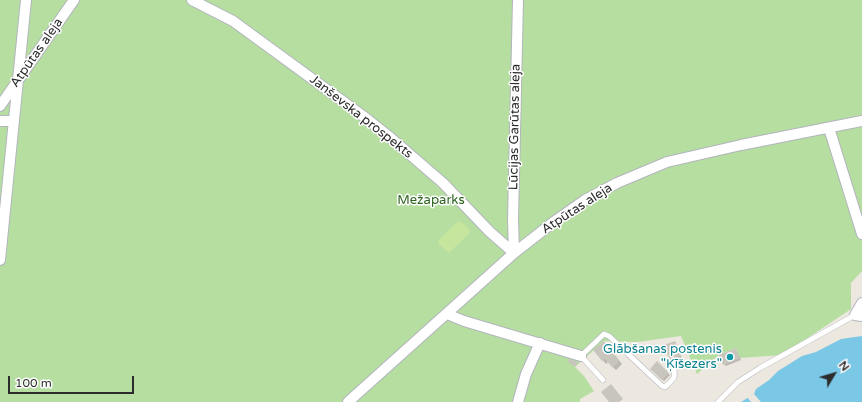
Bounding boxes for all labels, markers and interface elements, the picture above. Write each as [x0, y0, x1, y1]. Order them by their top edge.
street label: Atpūtas aleja [7, 15, 67, 91]
street label: Lūcijas Garūtas aleja [506, 64, 524, 190]
street label: Janševska prospekts [306, 72, 416, 162]
street label: Atpūtas aleja [539, 180, 615, 238]
park label: Mežaparks [397, 193, 465, 209]
place label: Glābšanas postenis "Ķīšezers" [603, 342, 722, 373]
marker: Glābšanas postenis "Ķīšezers" [725, 352, 735, 362]
north arrow [814, 354, 854, 394]
text: N [836, 359, 852, 374]
scale bar [10, 368, 136, 394]
text: 100 m [15, 376, 52, 390]

